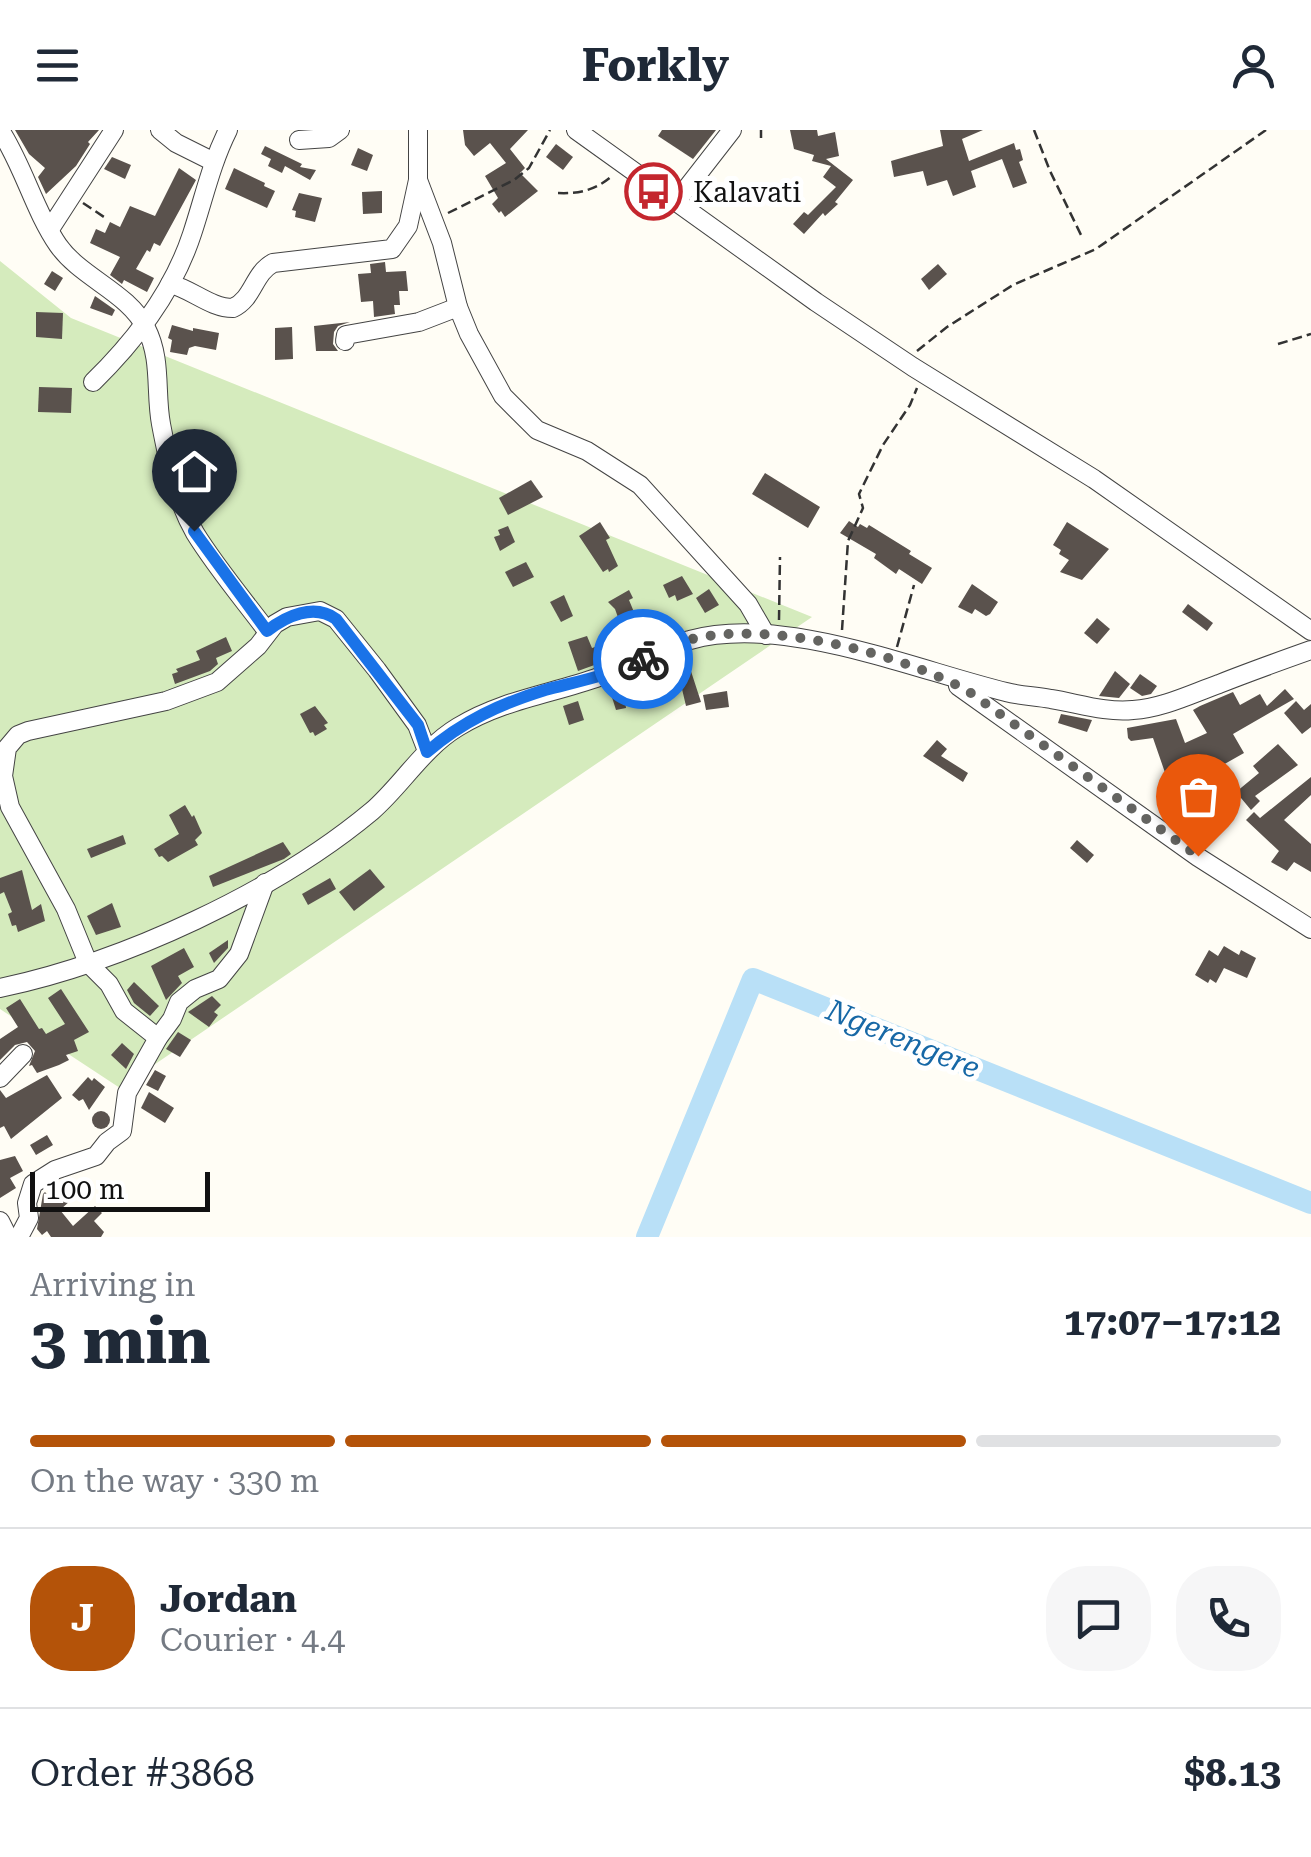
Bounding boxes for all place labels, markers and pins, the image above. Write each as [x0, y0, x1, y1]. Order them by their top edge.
bus stop icon: Kalavati [624, 162, 684, 222]
place label: Kalavati [693, 176, 801, 209]
pin [152, 429, 237, 532]
pin [1156, 754, 1241, 857]

